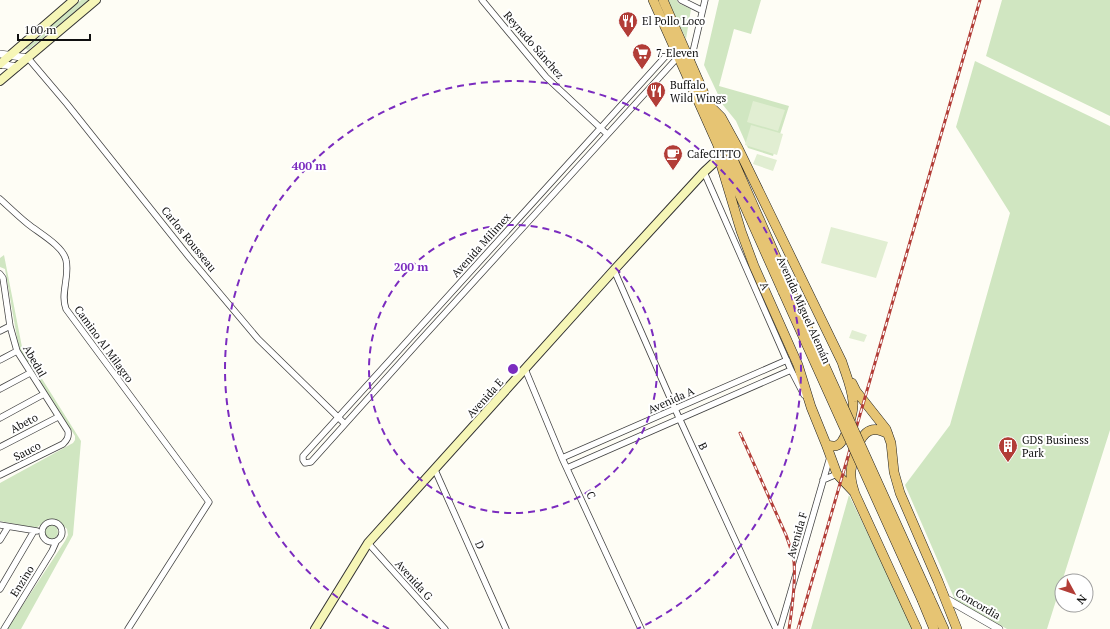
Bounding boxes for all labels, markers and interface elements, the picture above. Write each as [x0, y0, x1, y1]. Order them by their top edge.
street label: Reynado Sánchez [501, 8, 567, 82]
restaurant icon: El Pollo Loco [617, 10, 639, 38]
place label: El Pollo Loco [642, 14, 705, 28]
scale bar [18, 16, 90, 42]
text: 100 m [24, 22, 57, 37]
supermarket icon: 7-Eleven [631, 42, 653, 70]
place label: 7-Eleven [656, 46, 699, 60]
place label: Buffalo Wild Wings [670, 78, 727, 105]
restaurant icon: Buffalo Wild Wings [645, 80, 667, 108]
cafe icon: CafeCITTO [662, 143, 684, 171]
place label: CafeCITTO [687, 147, 741, 161]
text: 400 m [292, 158, 326, 173]
street label: Carlos Rousseau [158, 204, 220, 275]
street label: Avenida Milimex [448, 210, 514, 280]
street label: Avenida Miguel Alemán [774, 254, 834, 366]
text: 200 m [394, 259, 428, 274]
street label: A [757, 280, 773, 293]
street label: Camino Al Milagro [71, 303, 137, 385]
street label: Abedul [20, 342, 50, 380]
centre of rings [506, 362, 520, 376]
street label: Avenida E [464, 375, 506, 421]
street label: Avenida A [646, 383, 697, 416]
street label: Abeto [8, 410, 40, 436]
place label: GDS Business Park [1022, 433, 1089, 460]
building icon: GDS Business Park [997, 435, 1019, 463]
street label: Sauco [11, 438, 43, 464]
street label: B [695, 440, 711, 452]
street label: C [583, 489, 599, 501]
street label: Avenida F [784, 510, 810, 560]
street label: D [472, 539, 488, 552]
street label: Avenida G [392, 557, 436, 603]
street label: Enzino [7, 563, 37, 599]
north arrow [1054, 573, 1094, 613]
street label: Concordia [953, 586, 1003, 623]
text: N [1073, 592, 1090, 608]

